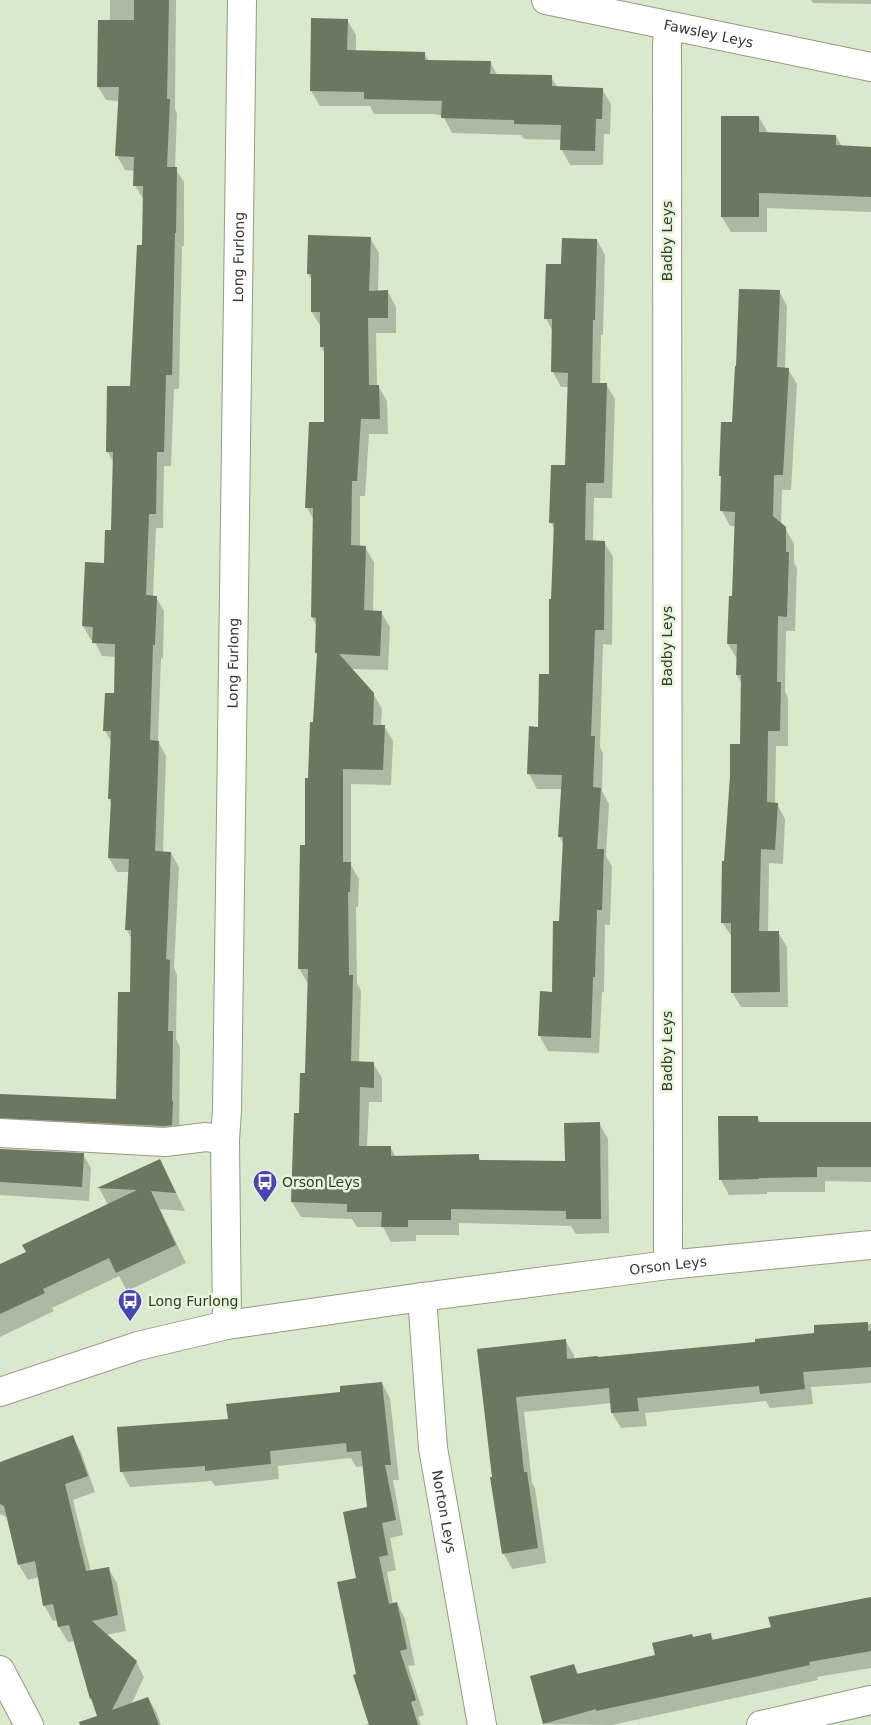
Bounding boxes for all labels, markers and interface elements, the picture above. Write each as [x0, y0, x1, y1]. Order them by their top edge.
street label: Fawsley Leys [662, 16, 755, 51]
street label: Badby Leys [659, 201, 675, 281]
street label: Long Furlong [230, 212, 247, 303]
street label: Badby Leys [659, 606, 675, 686]
street label: Long Furlong [224, 618, 242, 708]
street label: Badby Leys [659, 1011, 675, 1091]
bus stop icon: Orson Leys [252, 1169, 278, 1203]
place label: Orson Leys [282, 1174, 360, 1190]
street label: Orson Leys [628, 1253, 708, 1278]
bus stop icon: Long Furlong [117, 1288, 143, 1322]
place label: Long Furlong [148, 1293, 238, 1309]
street label: Norton Leys [429, 1469, 459, 1554]

